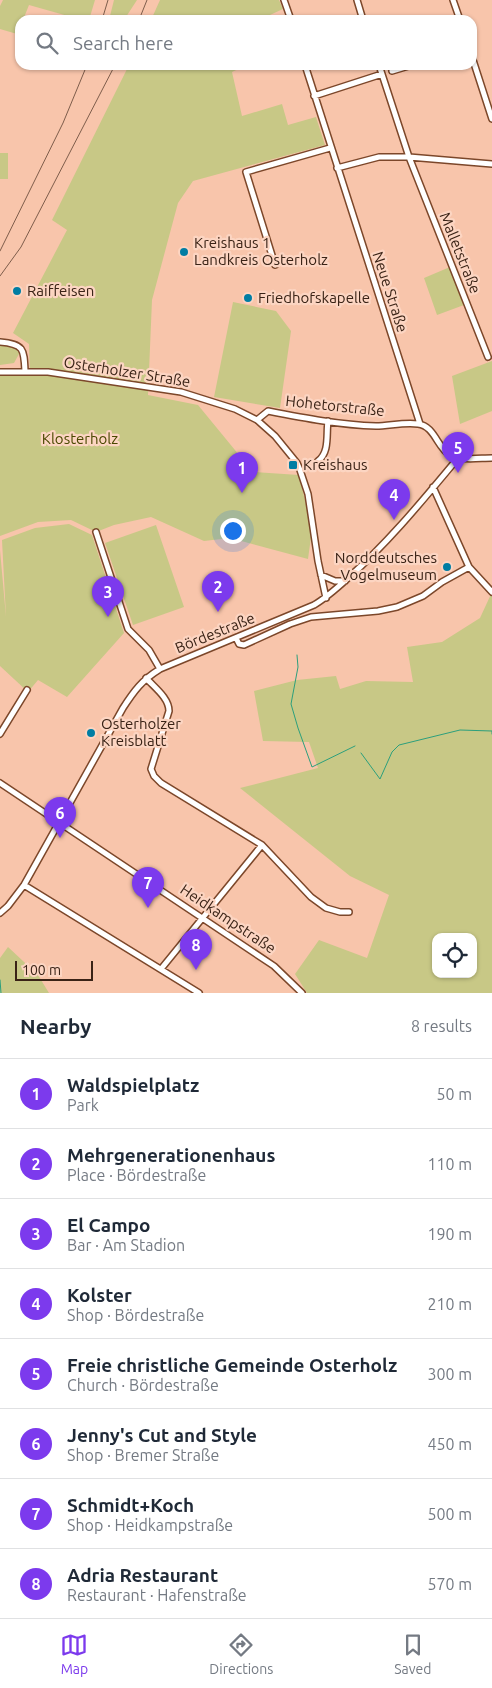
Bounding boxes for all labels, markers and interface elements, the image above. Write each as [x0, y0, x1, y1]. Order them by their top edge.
search box [15, 15, 477, 70]
icon: search [33, 29, 61, 57]
text: Search here [73, 32, 173, 54]
street label: Malletstraße [436, 210, 484, 296]
place label: Kreishaus 1 Landkreis Osterholz [194, 234, 328, 268]
marker: Kreishaus 1 Landkreis Osterholz [178, 246, 190, 258]
street label: Neue Straße [369, 249, 411, 334]
place label: Raiffeisen [27, 282, 94, 299]
marker: Raiffeisen [11, 285, 23, 297]
place label: Friedhofskapelle [258, 289, 370, 306]
marker: Friedhofskapelle [242, 292, 254, 304]
street label: Osterholzer Straße [63, 353, 192, 390]
street label: Hohetorstraße [285, 392, 385, 419]
park label: Klosterholz [42, 430, 118, 447]
pin: 5 [442, 432, 474, 473]
pin: 1 [226, 452, 258, 493]
place label: Kreishaus [303, 456, 368, 473]
marker: Kreishaus [287, 459, 299, 471]
pin: 4 [378, 479, 410, 520]
your location [220, 518, 246, 544]
place label: Norddeutsches Vogelmuseum [335, 549, 437, 583]
marker: Norddeutsches Vogelmuseum [441, 561, 453, 573]
pin: 2 [202, 571, 234, 612]
pin: 3 [92, 576, 124, 617]
street label: Bördestraße [173, 609, 257, 656]
place label: Osterholzer Kreisblatt [101, 715, 181, 749]
marker: Osterholzer Kreisblatt [85, 727, 97, 739]
pin: 6 [44, 797, 76, 838]
pin: 7 [132, 867, 164, 908]
street label: Heidkampstraße [177, 880, 279, 957]
pin: 8 [180, 929, 212, 970]
map controls [432, 933, 477, 978]
button: locate [432, 933, 477, 978]
scale bar [15, 958, 92, 981]
text: 100 m [22, 962, 61, 978]
text: Nearby [20, 1014, 91, 1038]
text: 8 results [411, 1017, 472, 1035]
text: Waldspielplatz [67, 1074, 199, 1096]
text: 1 [31, 1085, 41, 1103]
text: 50 m [436, 1085, 472, 1103]
text: Park [67, 1096, 99, 1114]
text: Mehrgenerationenhaus [67, 1144, 275, 1166]
text: 2 [31, 1155, 41, 1173]
text: 110 m [427, 1155, 472, 1173]
text: Place · Bördestraße [67, 1166, 206, 1184]
text: El Campo [67, 1214, 150, 1236]
text: 3 [31, 1225, 41, 1243]
text: 190 m [427, 1225, 472, 1243]
text: Bar · Am Stadion [67, 1236, 185, 1254]
text: Kolster [67, 1284, 132, 1306]
text: 4 [31, 1295, 41, 1313]
text: 210 m [427, 1295, 472, 1313]
text: Shop · Bördestraße [67, 1306, 204, 1324]
text: Freie christliche Gemeinde Osterholz [67, 1354, 397, 1376]
text: 5 [31, 1365, 41, 1383]
text: 300 m [427, 1365, 472, 1383]
text: Church · Bördestraße [67, 1376, 219, 1394]
text: Jenny's Cut and Style [67, 1424, 257, 1446]
text: 6 [31, 1435, 41, 1453]
text: 450 m [427, 1435, 472, 1453]
text: Shop · Bremer Straße [67, 1446, 219, 1464]
text: Schmidt+Koch [67, 1494, 194, 1516]
text: 7 [31, 1505, 41, 1523]
text: 500 m [427, 1505, 472, 1523]
text: Shop · Heidkampstraße [67, 1516, 233, 1534]
text: Adria Restaurant [67, 1564, 218, 1586]
text: 8 [31, 1575, 41, 1593]
text: 570 m [427, 1575, 472, 1593]
text: Restaurant · Hafenstraße [67, 1586, 247, 1604]
tab: Map [60, 1631, 88, 1677]
tab: Directions [209, 1631, 273, 1677]
tab: Saved [394, 1631, 432, 1677]

